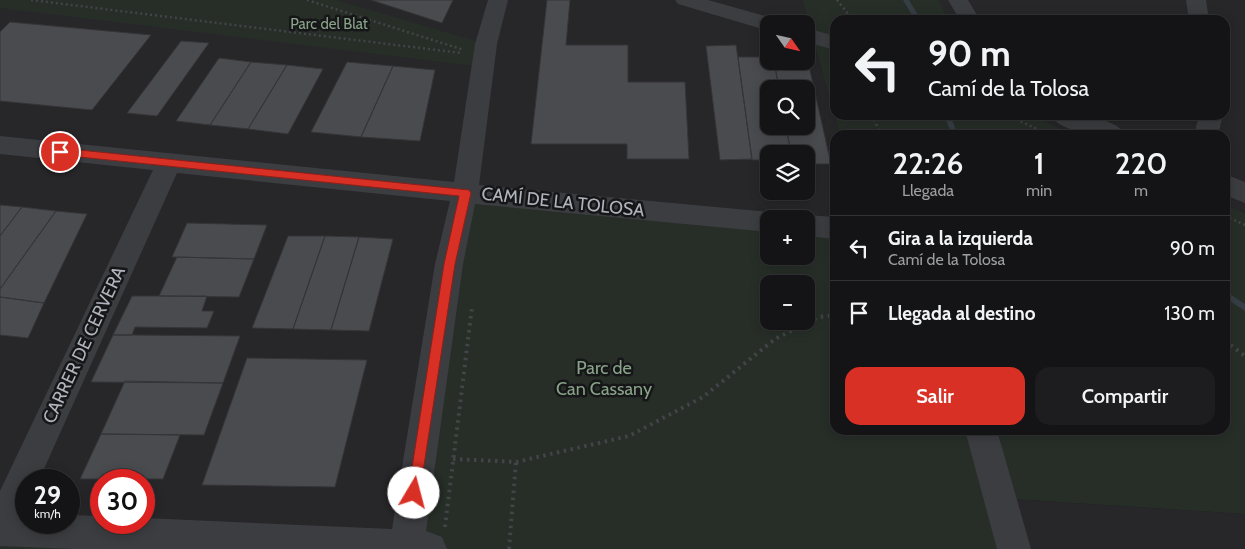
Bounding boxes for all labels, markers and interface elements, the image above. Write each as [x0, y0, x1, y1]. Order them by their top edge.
park label: Parc del Blat [290, 15, 368, 33]
north arrow [760, 15, 815, 70]
map controls [760, 15, 815, 330]
text: 90 m [928, 32, 1011, 75]
icon: left [845, 35, 910, 100]
text: Camí de la Tolosa [928, 75, 1089, 102]
button: search [760, 80, 815, 135]
pin [39, 131, 81, 173]
icon: arrive [46, 138, 74, 166]
button: layers [760, 145, 815, 200]
text: 22:26 [893, 145, 963, 182]
text: 1 [1034, 145, 1044, 182]
text: 220 [1115, 145, 1167, 182]
text: Llegada [902, 181, 954, 200]
text: min [1026, 181, 1052, 200]
text: m [1134, 181, 1148, 200]
street label: CAMÍ DE LA TOLOSA [480, 183, 646, 221]
button: + [760, 210, 815, 265]
text: Gira a la izquierda [888, 227, 1033, 250]
icon: left [845, 234, 873, 262]
text: 90 m [1170, 237, 1215, 260]
text: Camí de la Tolosa [888, 250, 1005, 269]
street label: CARRER DE CERVERA [38, 263, 130, 427]
button: − [760, 275, 815, 330]
icon: arrive [845, 299, 873, 327]
text: Llegada al destino [888, 302, 1035, 325]
text: 130 m [1164, 302, 1215, 325]
park label: Parc de Can Cassany [556, 357, 652, 400]
button: Salir [845, 367, 1025, 425]
button: Compartir [1035, 367, 1215, 425]
position arrow [387, 466, 439, 518]
speed limit sign: 30 [90, 469, 155, 534]
text: 29 [34, 480, 61, 510]
text: km/h [34, 506, 61, 521]

